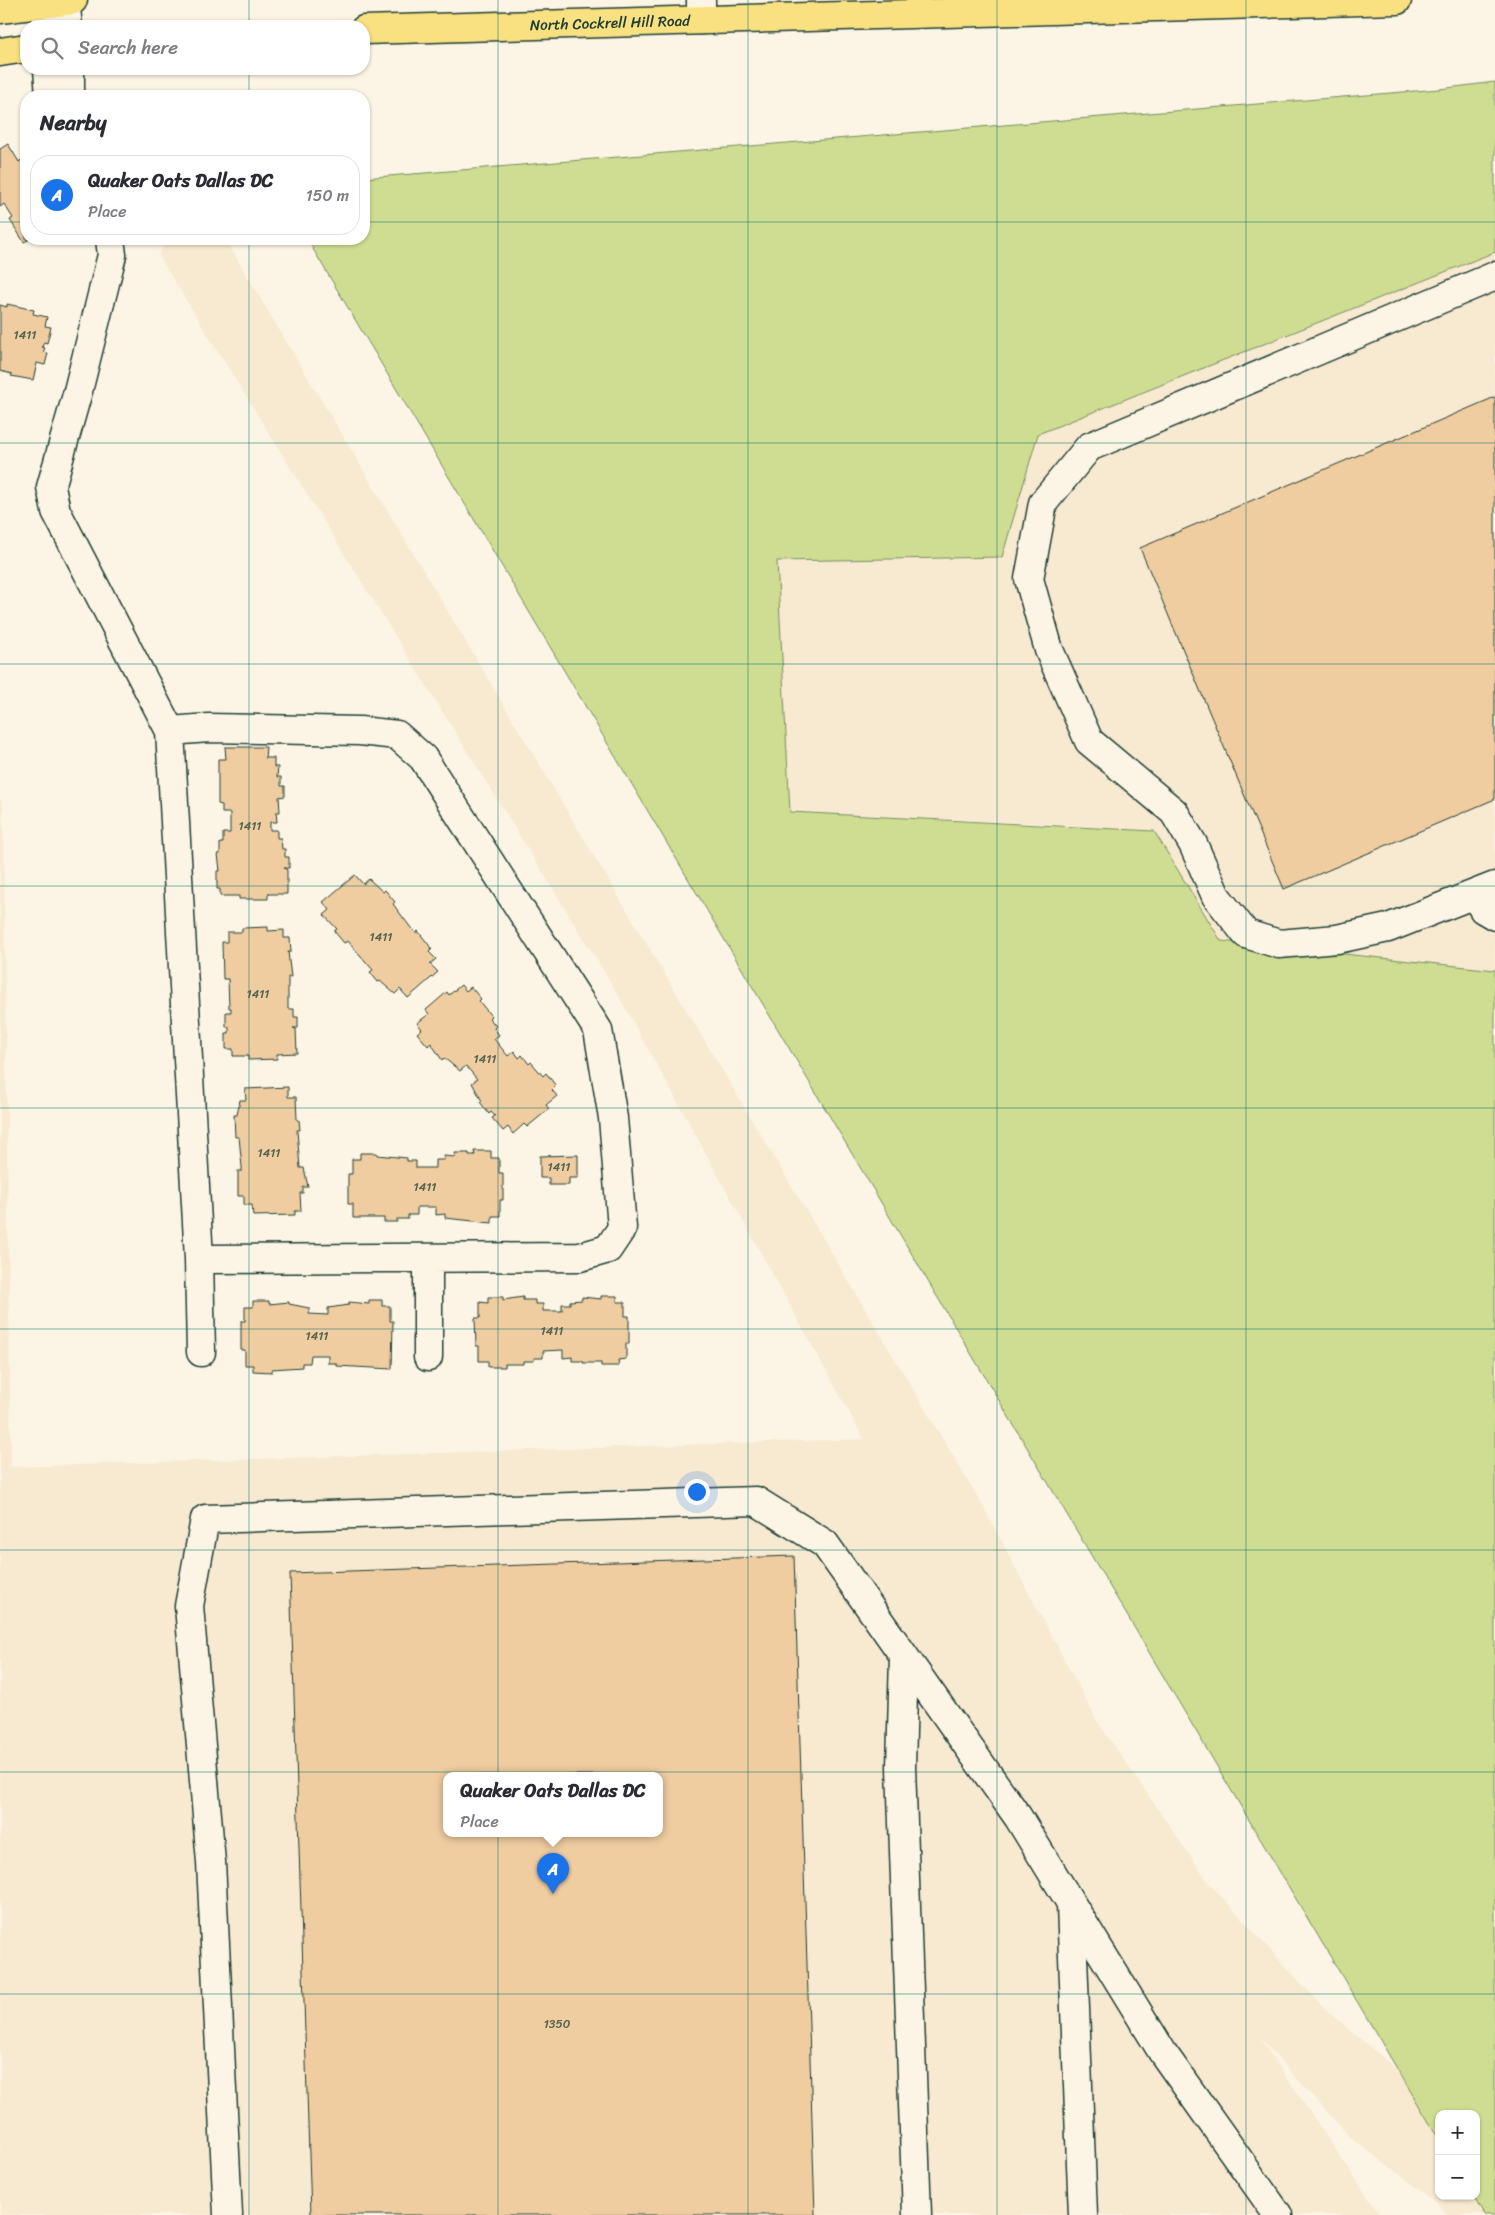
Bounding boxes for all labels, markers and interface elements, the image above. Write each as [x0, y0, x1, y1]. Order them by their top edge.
street label: North Cockrell Hill Road [529, 8, 691, 38]
search box [20, 20, 370, 75]
text: Search here [78, 31, 178, 64]
icon: search [38, 34, 66, 62]
text: Nearby [40, 104, 106, 142]
text: Quaker Oats Dallas DC [88, 164, 273, 197]
text: A [52, 181, 62, 210]
text: 150 m [306, 181, 349, 210]
text: Place [88, 197, 127, 226]
house number: 1411 [14, 324, 36, 346]
house number: 1411 [239, 815, 261, 837]
house number: 1411 [370, 926, 392, 948]
house number: 1411 [247, 983, 269, 1005]
house number: 1411 [474, 1048, 496, 1070]
house number: 1411 [258, 1142, 280, 1164]
house number: 1411 [548, 1156, 570, 1178]
house number: 1411 [414, 1176, 436, 1198]
house number: 1411 [541, 1320, 563, 1342]
house number: 1411 [306, 1325, 328, 1347]
your location [684, 1479, 710, 1505]
popup [443, 1772, 663, 1837]
text: Quaker Oats Dallas DC [460, 1774, 646, 1807]
text: Place [460, 1807, 499, 1836]
pin: A [537, 1853, 569, 1894]
house number: 1350 [544, 2013, 571, 2035]
map controls [1435, 2110, 1480, 2200]
button: + [1435, 2110, 1480, 2155]
button: − [1435, 2155, 1480, 2200]

